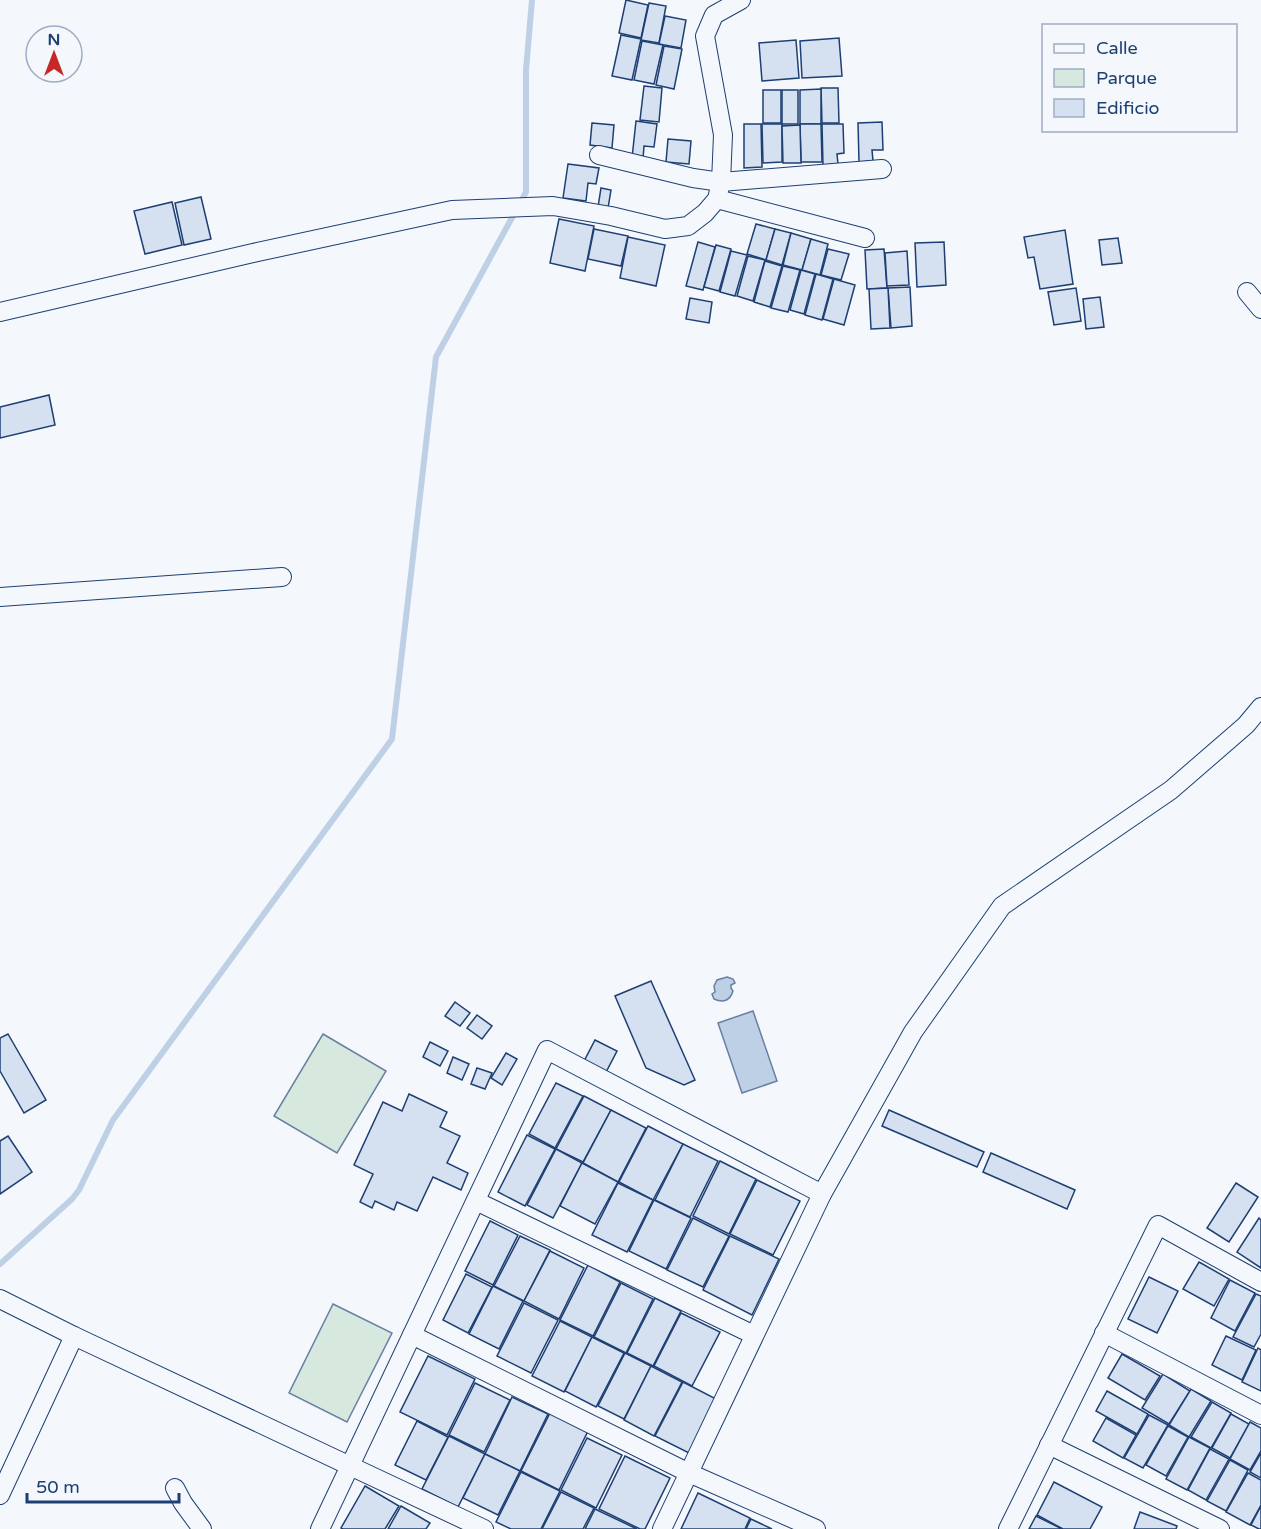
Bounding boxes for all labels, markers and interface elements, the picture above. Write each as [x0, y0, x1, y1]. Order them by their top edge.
north arrow [24, 24, 84, 84]
legend [1042, 24, 1237, 132]
text: N [48, 30, 60, 50]
text: Calle [1096, 37, 1138, 59]
text: Parque [1096, 67, 1157, 89]
text: Edificio [1096, 97, 1160, 119]
scale bar [27, 1466, 178, 1504]
text: 50 m [36, 1476, 80, 1498]

